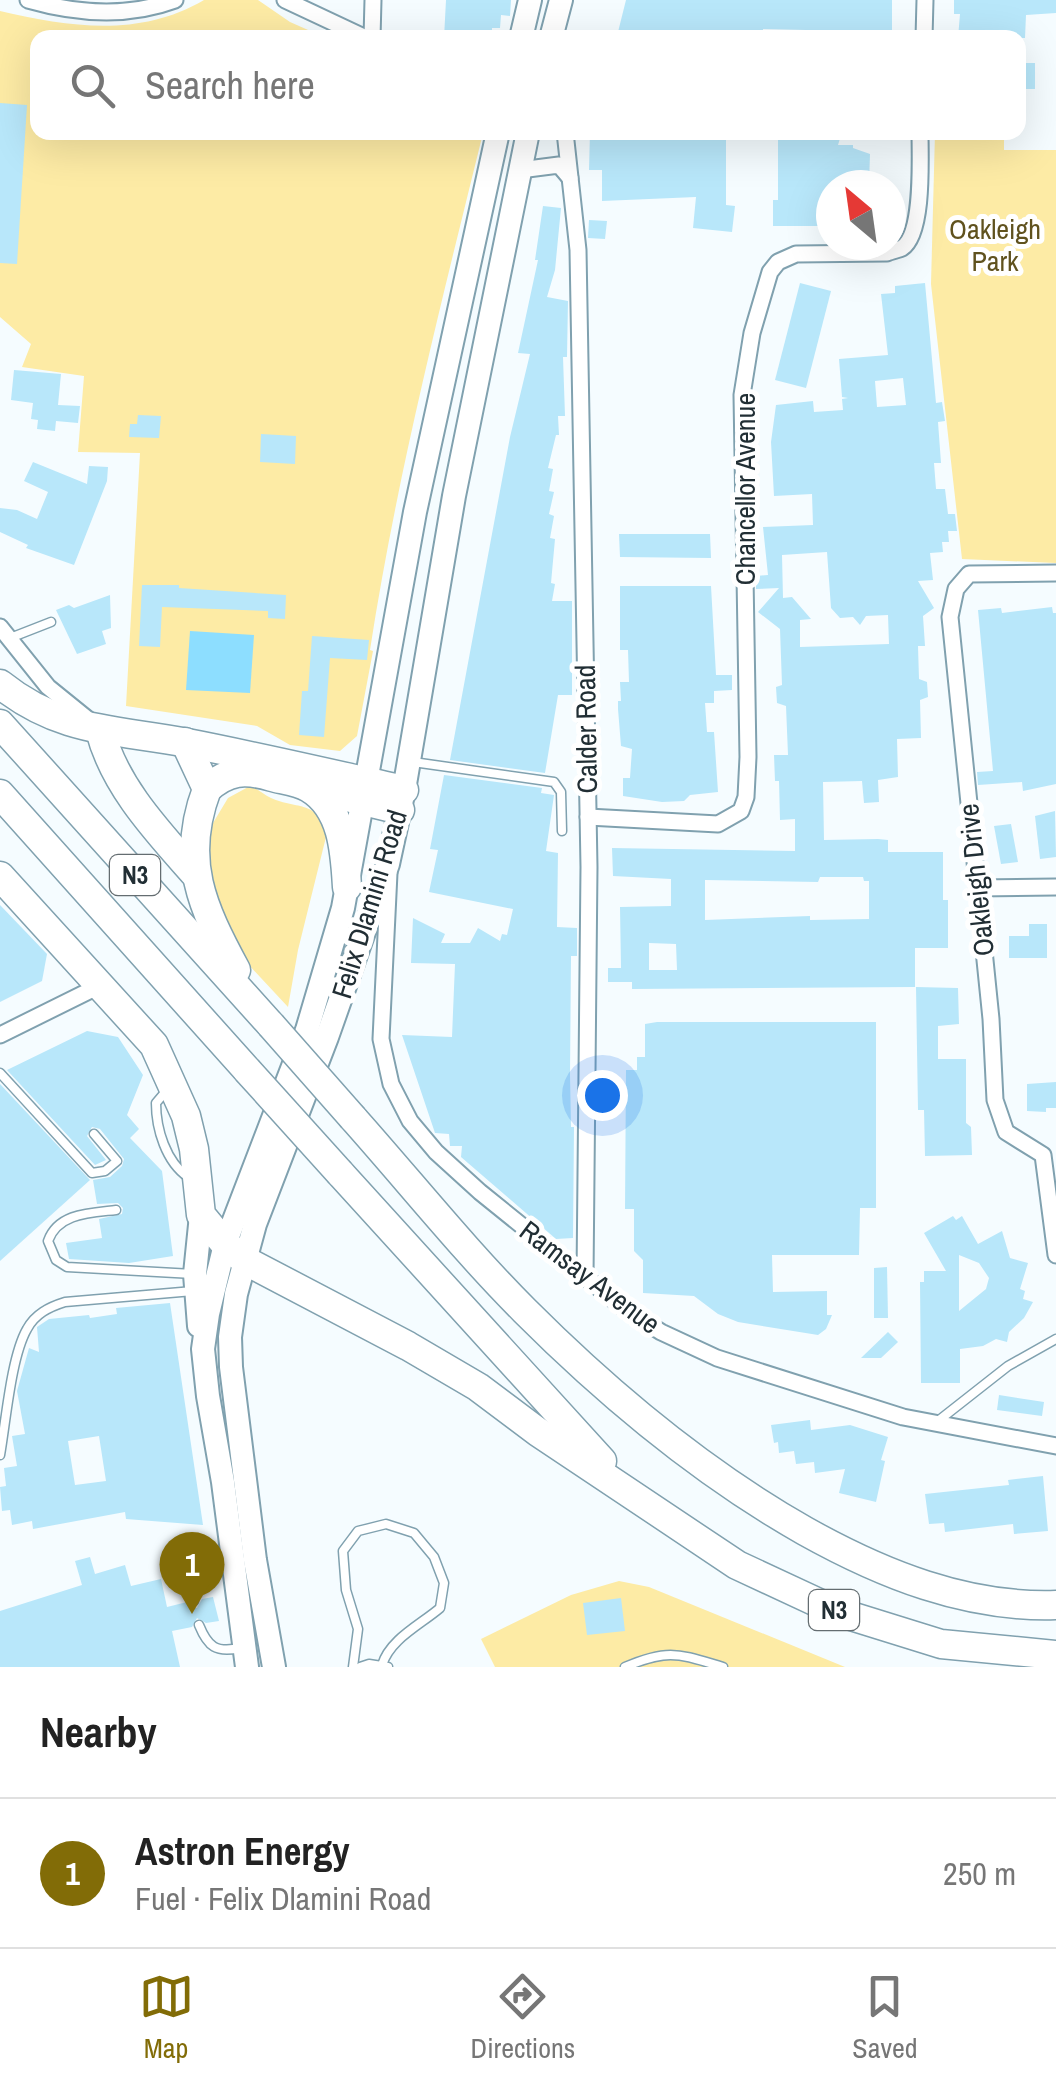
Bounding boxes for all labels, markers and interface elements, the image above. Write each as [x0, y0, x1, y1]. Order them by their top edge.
search box [30, 30, 1026, 140]
icon: search [65, 58, 120, 113]
text: Search here [145, 60, 315, 111]
north arrow [816, 170, 906, 260]
park label: Oakleigh Park [949, 210, 1041, 280]
street label: Chancellor Avenue [726, 393, 764, 585]
street label: Calder Road [566, 664, 606, 794]
street label: Oakleigh Drive [949, 802, 1003, 958]
street label: Felix Dlamini Road [322, 805, 416, 1003]
road number: N3 [110, 855, 160, 895]
your location [577, 1070, 628, 1121]
street label: Ramsay Avenue [512, 1212, 668, 1342]
pin: 1 [160, 1532, 224, 1614]
road number: N3 [809, 1590, 859, 1630]
text: Nearby [40, 1704, 157, 1760]
text: Astron Energy [135, 1826, 350, 1877]
text: 1 [65, 1852, 80, 1895]
text: 250 m [943, 1852, 1016, 1895]
text: Fuel · Felix Dlamini Road [135, 1877, 431, 1920]
tab: Map [139, 1969, 194, 2067]
tab: Directions [471, 1969, 575, 2067]
tab: Saved [852, 1969, 917, 2067]

